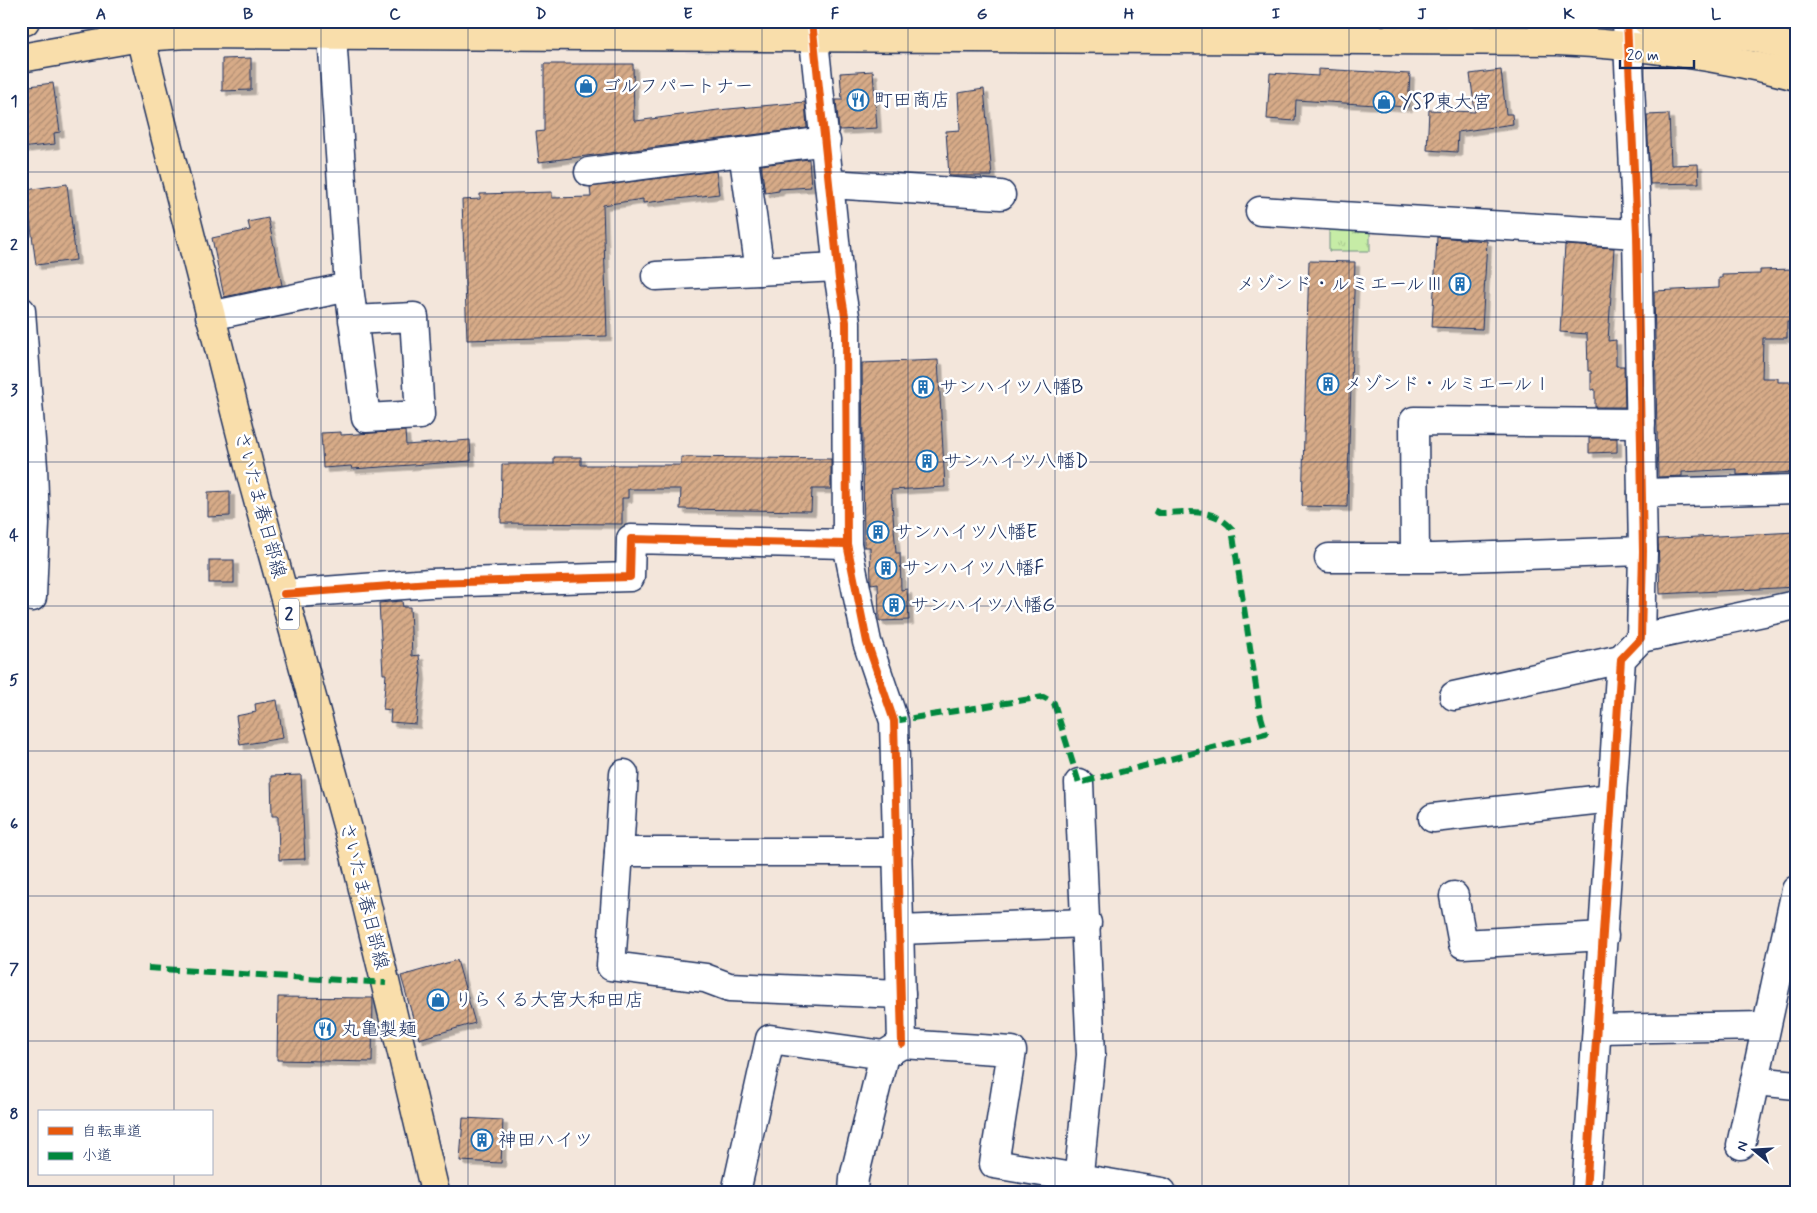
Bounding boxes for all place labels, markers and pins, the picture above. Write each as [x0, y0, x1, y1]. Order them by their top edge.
shop icon: ゴルフパートナー [574, 74, 598, 98]
place label: ゴルフパートナー [602, 74, 753, 99]
restaurant icon: 町田商店 [846, 88, 870, 112]
place label: 町田商店 [874, 88, 950, 113]
shop icon: YSP東大宮 [1372, 90, 1396, 114]
place label: YSP東大宮 [1400, 90, 1491, 115]
place label: メゾンド・ルミエールⅢ [1236, 272, 1444, 297]
building icon: メゾンド・ルミエールⅢ [1448, 272, 1472, 296]
building icon: メゾンド・ルミエールⅠ [1316, 372, 1340, 396]
place label: メゾンド・ルミエールⅠ [1344, 372, 1552, 397]
building icon: サンハイツ八幡B [911, 375, 935, 399]
place label: サンハイツ八幡B [939, 375, 1083, 400]
building icon: サンハイツ八幡D [915, 449, 939, 473]
place label: サンハイツ八幡D [943, 449, 1088, 474]
building icon: サンハイツ八幡E [866, 520, 890, 544]
place label: サンハイツ八幡E [894, 520, 1037, 545]
building icon: サンハイツ八幡F [874, 556, 898, 580]
place label: サンハイツ八幡F [902, 556, 1044, 581]
building icon: サンハイツ八幡G [882, 593, 906, 617]
place label: サンハイツ八幡G [910, 593, 1055, 618]
shop icon: りらくる大宮大和田店 [426, 988, 450, 1012]
place label: りらくる大宮大和田店 [454, 988, 644, 1013]
restaurant icon: 丸亀製麺 [313, 1017, 337, 1041]
place label: 丸亀製麺 [341, 1017, 417, 1042]
building icon: 神田ハイツ [470, 1128, 494, 1152]
place label: 神田ハイツ [498, 1128, 593, 1153]

